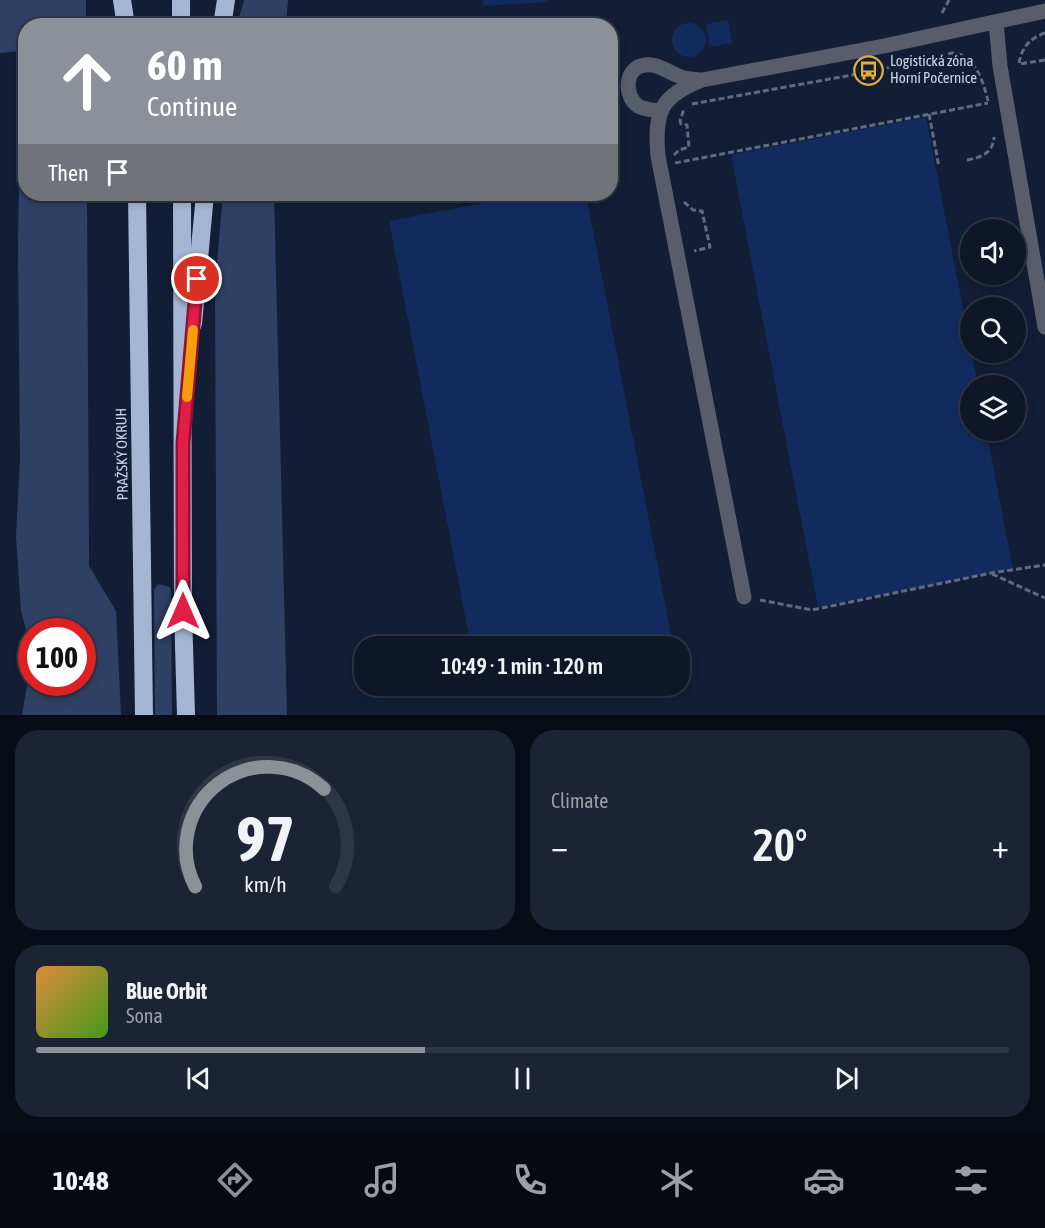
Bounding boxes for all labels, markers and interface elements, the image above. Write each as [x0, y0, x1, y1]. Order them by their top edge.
text: 60 m [147, 41, 222, 89]
icon: ahead [48, 42, 126, 120]
place label: Logistická zóna Horní Počernice [890, 52, 977, 86]
bus stop icon: Logistická zóna Horní Počernice [853, 54, 885, 86]
text: Continue [147, 91, 237, 122]
icon: arrive [101, 156, 134, 189]
text: Then [48, 160, 89, 186]
map controls [960, 219, 1026, 441]
button: sound [960, 219, 1026, 285]
pin [171, 253, 222, 304]
icon: arrive [180, 262, 213, 295]
button: search [960, 297, 1026, 363]
button: layers [960, 375, 1026, 441]
street label: PRAŽSKÝ OKRUH [112, 408, 131, 500]
position arrow [151, 579, 215, 643]
speed limit sign: 100 [18, 618, 96, 696]
text: 10:49 · 1 min · 120 m [441, 653, 603, 679]
text: Climate [551, 789, 608, 812]
text: 97 [236, 803, 294, 874]
text: 20° [753, 819, 807, 871]
text: − [551, 827, 568, 865]
text: + [992, 827, 1009, 865]
text: km/h [244, 872, 286, 897]
text: Blue Orbit [126, 978, 207, 1004]
text: Sona [126, 1004, 163, 1027]
icon: previous [182, 1062, 215, 1095]
icon: pause [506, 1062, 539, 1095]
icon: next [830, 1062, 863, 1095]
icon: directions [214, 1159, 256, 1201]
icon: music [361, 1159, 403, 1201]
icon: phone [509, 1159, 551, 1201]
icon: climate [656, 1159, 698, 1201]
icon: car [803, 1159, 845, 1201]
icon: filters [950, 1159, 992, 1201]
text: 10:48 [53, 1165, 109, 1196]

